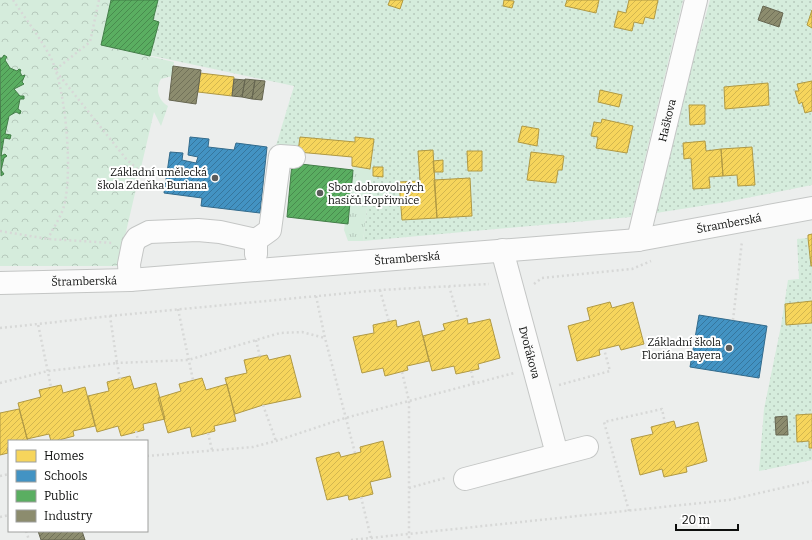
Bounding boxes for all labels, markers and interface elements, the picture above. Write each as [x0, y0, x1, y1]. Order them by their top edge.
street label: Haškova [656, 98, 679, 143]
place label: Základní umělecká škola Zdeňka Buriana [97, 166, 207, 192]
marker: Základní umělecká škola Zdeňka Buriana [210, 173, 220, 183]
place label: Sbor dobrovolných hasičů Kopřivnice [328, 181, 424, 207]
marker: Sbor dobrovolných hasičů Kopřivnice [315, 188, 325, 198]
street label: Štramberská [695, 211, 763, 236]
street label: Štramberská [374, 250, 440, 268]
street label: Štramberská [51, 274, 117, 289]
street label: Dvořákova [516, 325, 542, 380]
place label: Základní škola Floriána Bayera [642, 336, 721, 362]
marker: Základní škola Floriána Bayera [724, 343, 734, 353]
legend [8, 440, 148, 532]
text: Homes [44, 449, 84, 463]
text: Schools [44, 469, 88, 483]
text: Public [44, 489, 79, 503]
scale bar [676, 506, 738, 532]
text: Industry [44, 509, 93, 523]
text: 20 m [682, 513, 711, 527]

